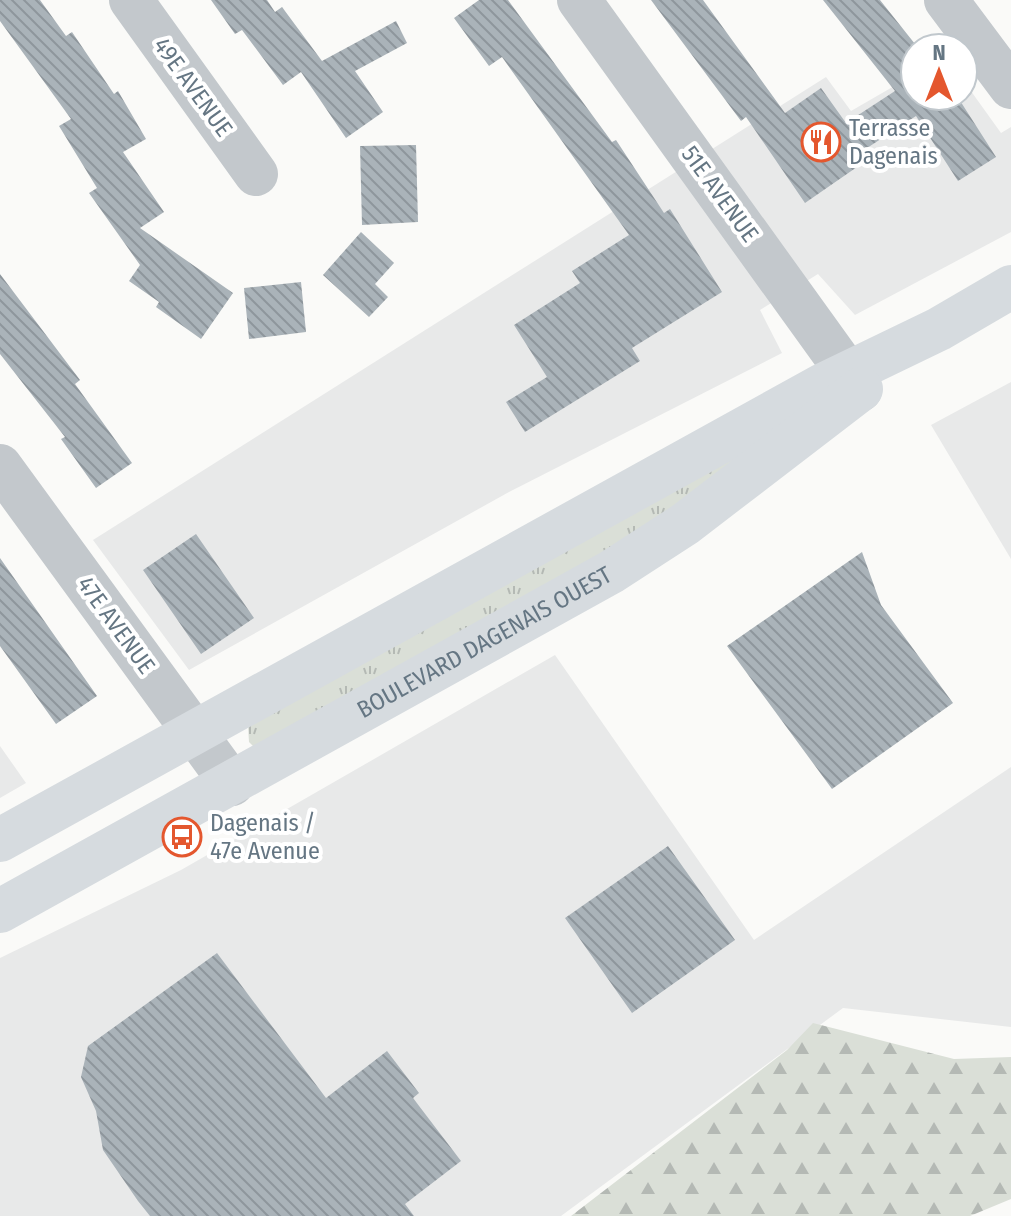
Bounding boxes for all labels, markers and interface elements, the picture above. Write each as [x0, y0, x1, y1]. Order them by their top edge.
street label: 49E AVENUE [148, 32, 238, 142]
north arrow [899, 32, 979, 112]
text: N [932, 39, 946, 66]
place label: Terrasse Dagenais [849, 114, 938, 170]
restaurant icon: Terrasse Dagenais [800, 121, 842, 163]
street label: 51E AVENUE [676, 141, 764, 247]
street label: BOULEVARD DAGENAIS OUEST [352, 561, 616, 724]
street label: 47E AVENUE [71, 571, 161, 679]
place label: Dagenais / 47e Avenue [210, 809, 320, 865]
bus stop icon: Dagenais / 47e Avenue [161, 816, 203, 858]

